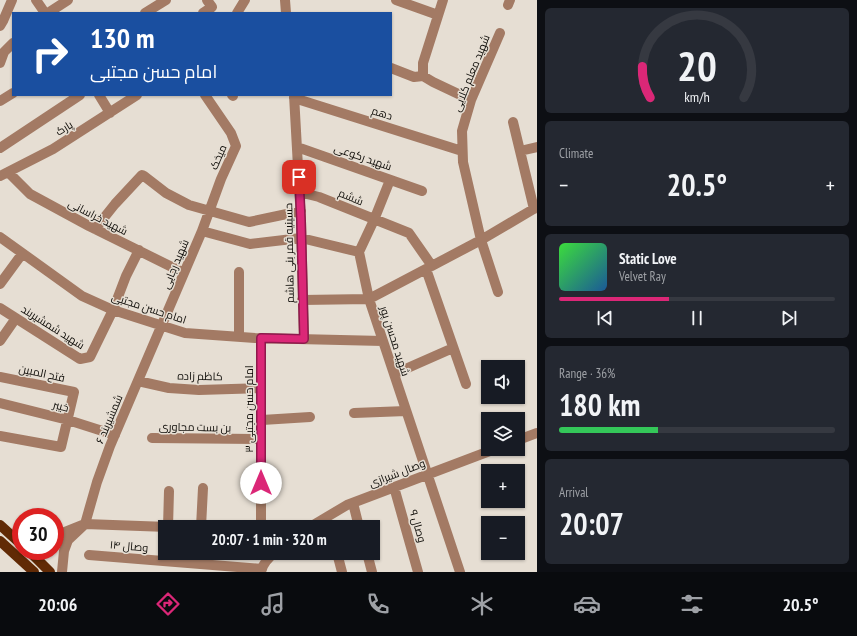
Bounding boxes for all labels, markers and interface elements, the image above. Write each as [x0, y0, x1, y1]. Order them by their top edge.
text: 130 m [90, 19, 154, 56]
icon: right [24, 28, 76, 80]
street label: شهید معلم کلایی [449, 32, 494, 114]
text: 20 [677, 39, 717, 92]
text: امام حسن مجتبی [90, 60, 217, 83]
text: km/h [684, 87, 710, 106]
street label: دهم [369, 103, 394, 124]
street label: پارک [53, 117, 75, 139]
street label: شهید رکوعی [332, 141, 394, 173]
street label: میخک [206, 142, 230, 172]
text: Climate [559, 145, 593, 162]
pin [282, 160, 316, 194]
text: 20.5° [667, 165, 727, 204]
icon: arrive [288, 166, 310, 188]
text: − [559, 171, 568, 199]
text: + [826, 171, 835, 199]
street label: ششم [336, 186, 366, 209]
street label: شهید خراسانی [66, 196, 130, 238]
street label: حسینیه قمر بنی هاشم [281, 203, 298, 303]
street label: شهید رجایی [158, 237, 192, 291]
text: Static Love [619, 249, 677, 268]
text: Velvet Ray [619, 268, 666, 285]
street label: امام حسن مجتبی [110, 289, 188, 328]
street label: شهید شمشیربند [19, 302, 87, 352]
street label: شهید محسن پور [377, 303, 413, 378]
icon: previous [594, 307, 616, 329]
icon: pause [686, 307, 708, 329]
icon: next [778, 307, 800, 329]
map controls [481, 360, 525, 560]
button: sound [481, 360, 525, 404]
street label: فتح المبین [17, 361, 66, 386]
street label: امام حسن مجتبی ۳ [242, 365, 257, 453]
text: Range · 36% [559, 365, 615, 382]
street label: کاظم زاده [177, 369, 223, 384]
text: 180 km [559, 385, 640, 424]
street label: شمشیربند ۶ [92, 392, 126, 446]
street label: خیبر [51, 397, 70, 415]
button: layers [481, 412, 525, 456]
street label: بن بست مجاوری [159, 419, 231, 435]
street label: وصال شیرازی [367, 456, 427, 490]
position arrow [240, 462, 282, 504]
button: + [481, 464, 525, 508]
text: Arrival [559, 484, 588, 501]
text: 20:07 [559, 504, 624, 543]
speed limit sign: 30 [12, 508, 64, 560]
street label: وصال ۹ [407, 508, 429, 544]
button: − [481, 516, 525, 560]
text: 20:07 · 1 min · 320 m [211, 530, 327, 549]
street label: وصال ۱۴ [109, 537, 149, 555]
icon: directions [154, 590, 182, 618]
icon: music [259, 590, 287, 618]
icon: phone [364, 590, 392, 618]
icon: climate [468, 590, 496, 618]
icon: car [573, 590, 601, 618]
icon: filters [678, 590, 706, 618]
text: 20:06 [38, 593, 77, 616]
text: 20.5° [782, 593, 819, 616]

